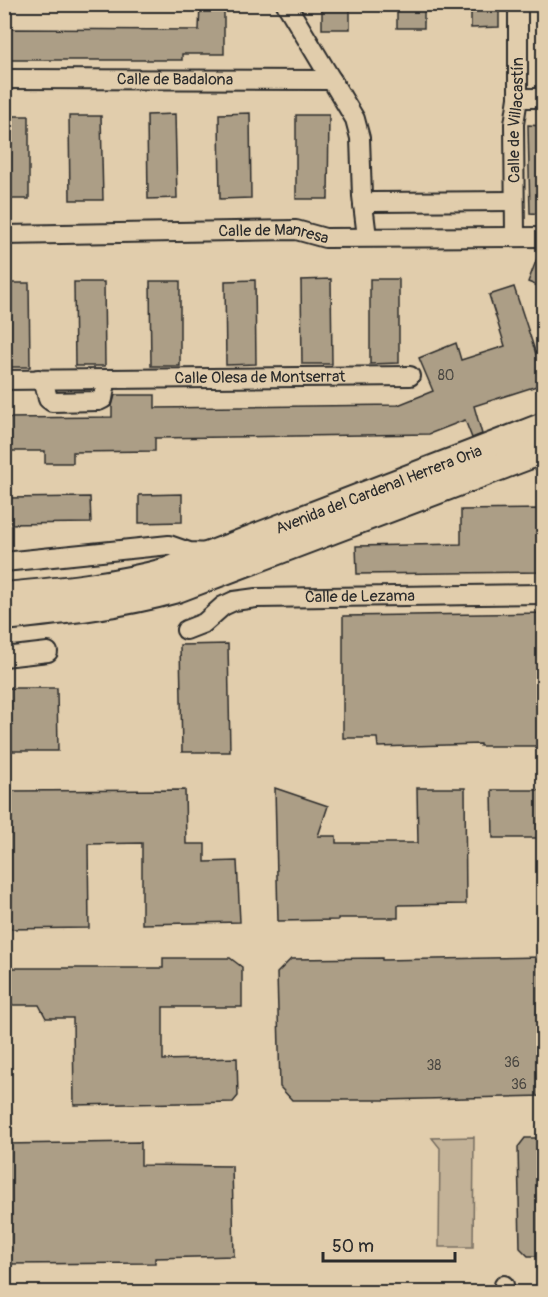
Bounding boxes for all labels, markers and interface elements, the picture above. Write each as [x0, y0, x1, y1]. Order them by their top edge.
street label: Calle de Villacastín [504, 57, 528, 183]
street label: Calle de Badalona [117, 69, 233, 90]
street label: Calle de Manresa [218, 219, 331, 249]
street label: Calle Olesa de Montserrat [174, 367, 346, 388]
house number: 80 [438, 367, 454, 384]
street label: Avenida del Cardenal Herrera Oria [273, 441, 485, 539]
street label: Calle de Lezama [305, 586, 415, 607]
house number: 36 [504, 1054, 520, 1071]
house number: 38 [427, 1057, 441, 1074]
house number: 36 [511, 1076, 527, 1093]
scale bar [323, 1225, 455, 1263]
text: 50 m [332, 1235, 374, 1258]

